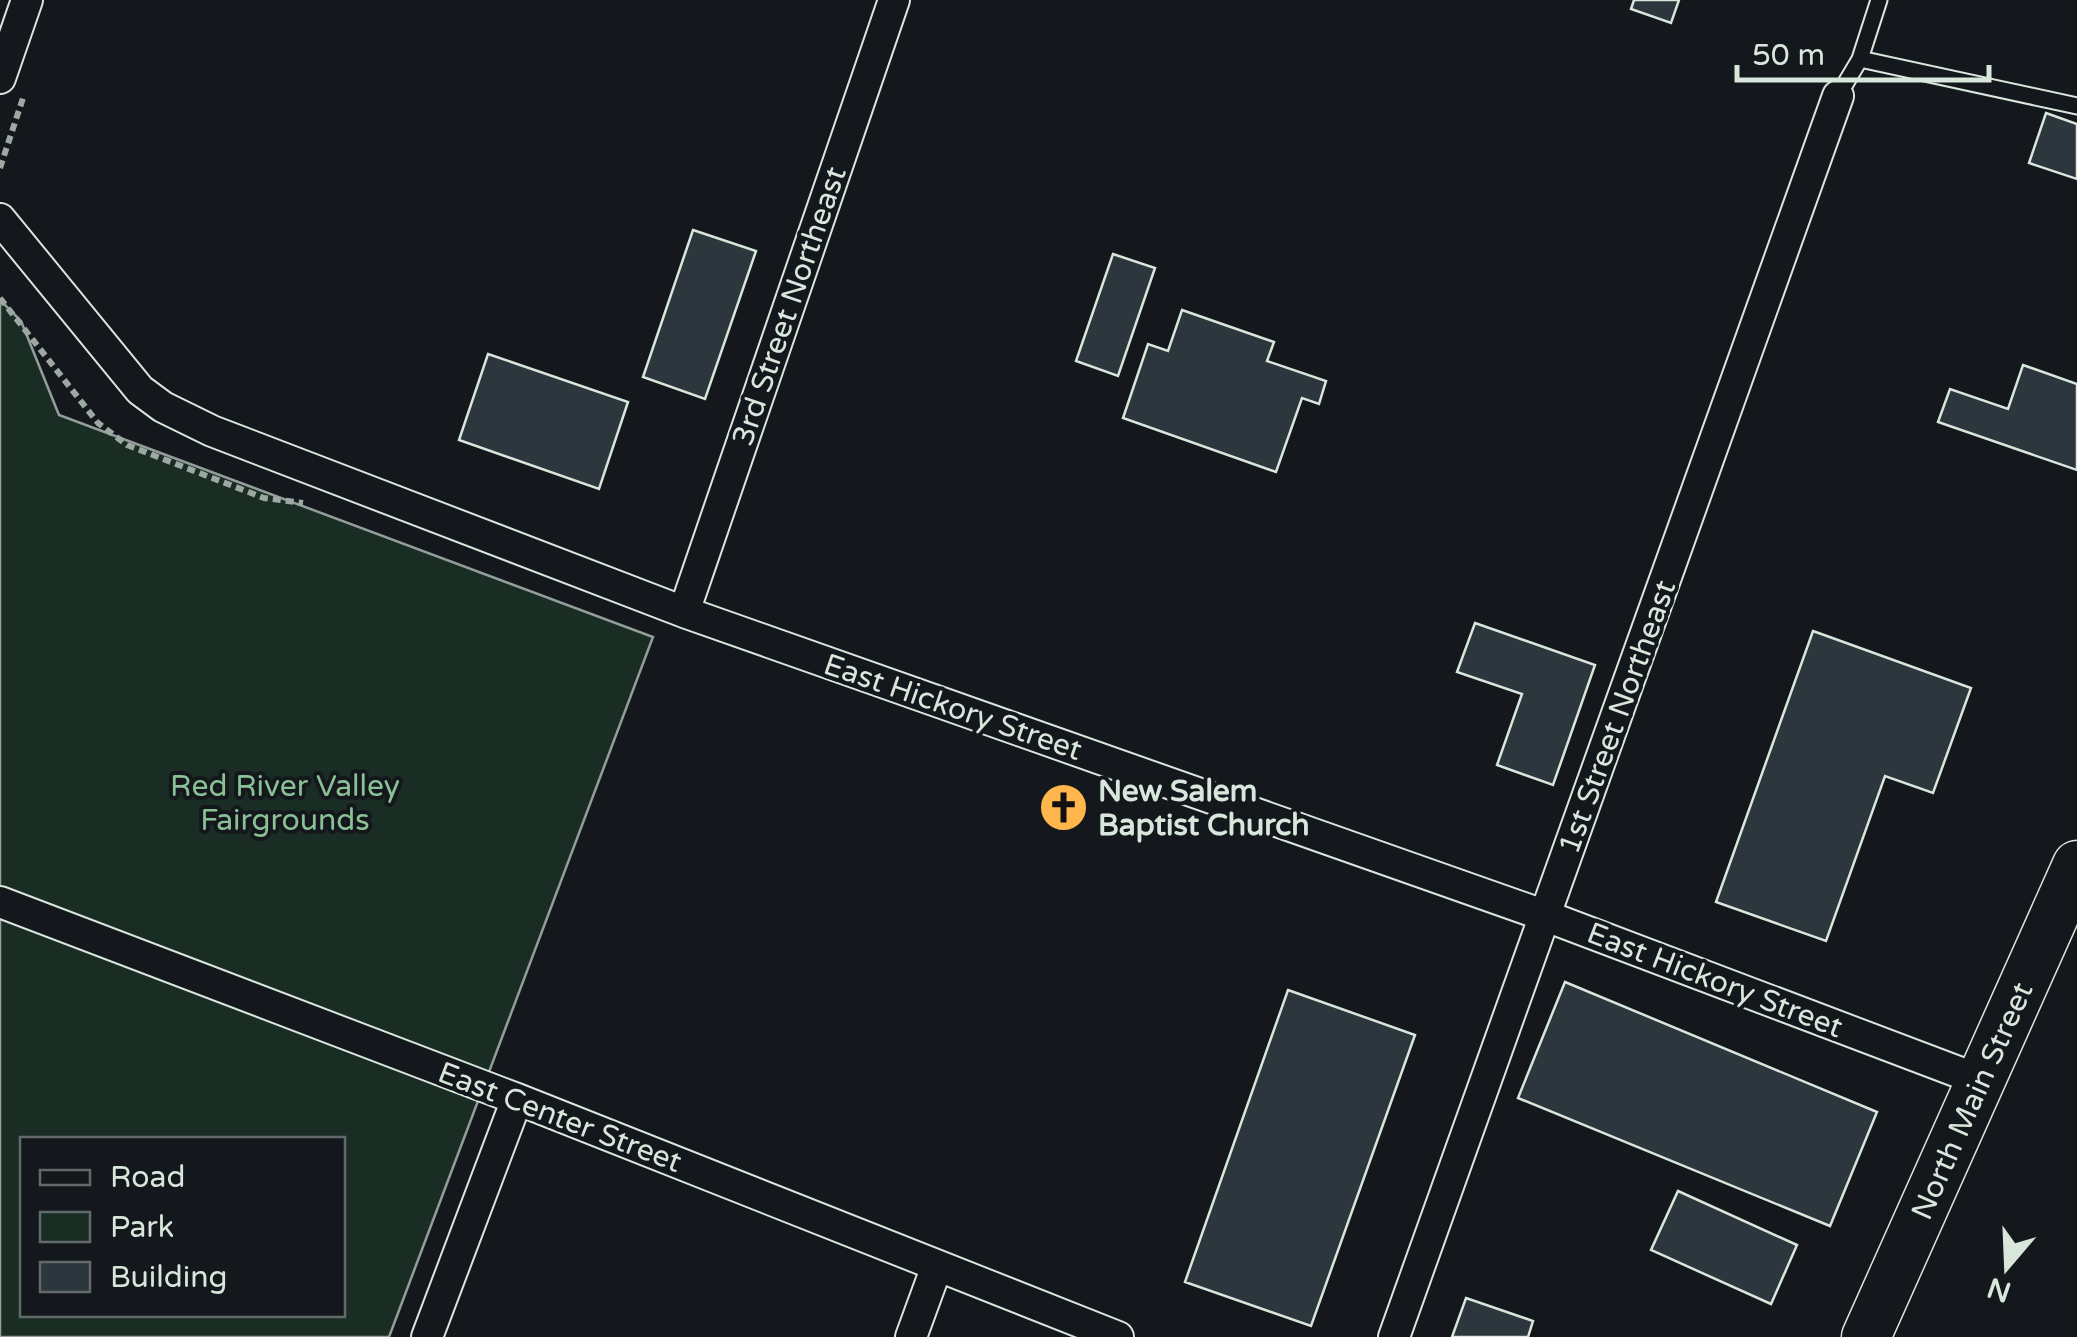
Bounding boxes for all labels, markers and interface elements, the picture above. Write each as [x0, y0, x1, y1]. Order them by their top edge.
scale bar [1737, 20, 1990, 82]
text: 50 m [1752, 37, 1825, 74]
street label: 3rd Street Northeast [724, 162, 855, 451]
street label: 1st Street Northeast [1551, 575, 1684, 859]
street label: East Hickory Street [819, 646, 1087, 769]
park label: Red River Valley Fairgrounds [170, 768, 400, 839]
place label: New Salem Baptist Church [1098, 773, 1310, 844]
church icon: New Salem Baptist Church [1037, 782, 1089, 834]
street label: East Hickory Street [1582, 915, 1848, 1046]
street label: North Main Street [1903, 977, 2041, 1226]
street label: East Center Street [433, 1054, 687, 1181]
legend [20, 1137, 345, 1317]
text: Road [110, 1159, 185, 1196]
text: Park [110, 1209, 174, 1246]
north arrow [1957, 1217, 2057, 1317]
text: Building [110, 1259, 227, 1296]
text: N [1983, 1270, 2015, 1309]

